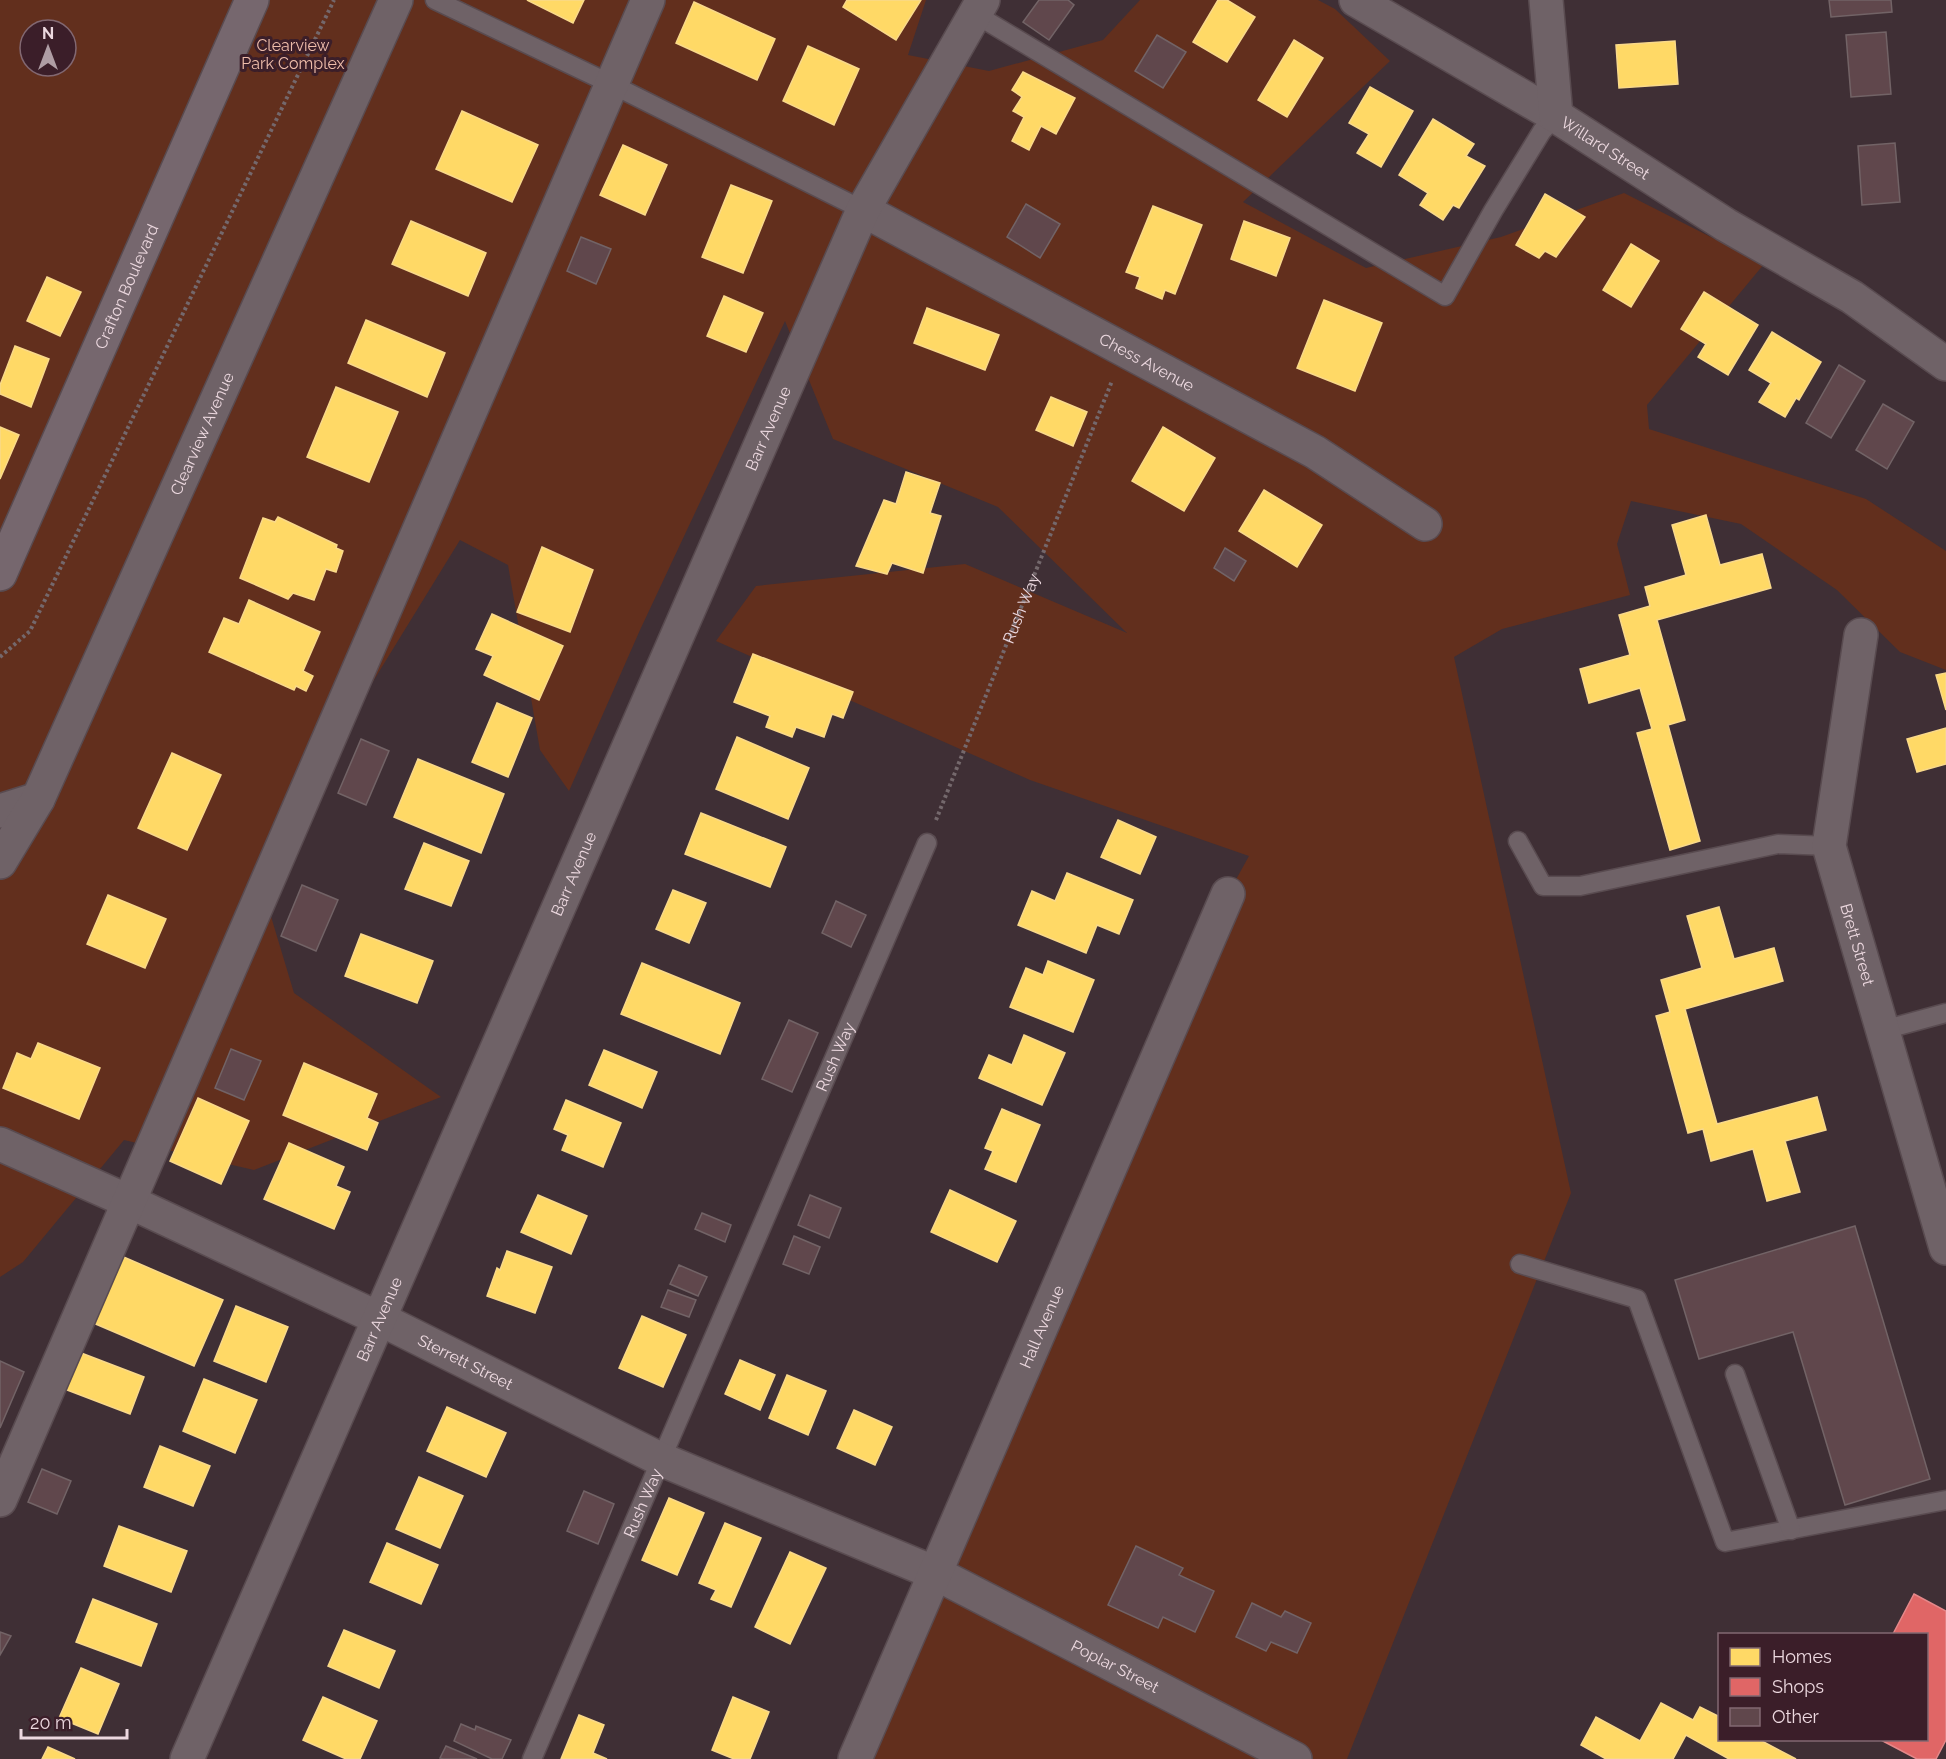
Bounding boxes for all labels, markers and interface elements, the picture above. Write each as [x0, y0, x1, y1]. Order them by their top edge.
north arrow [18, 18, 78, 78]
text: N [42, 24, 54, 43]
park label: Clearview Park Complex [241, 36, 345, 73]
street label: Willard Street [1557, 113, 1654, 184]
street label: Crafton Boulevard [91, 221, 162, 352]
street label: Chess Avenue [1096, 329, 1197, 396]
street label: Clearview Avenue [166, 369, 238, 498]
street label: Barr Avenue [742, 383, 795, 473]
street label: Rush Way [999, 571, 1044, 646]
street label: Barr Avenue [547, 829, 601, 919]
street label: Brett Street [1836, 901, 1878, 989]
street label: Rush Way [812, 1019, 859, 1094]
street label: Barr Avenue [353, 1274, 406, 1364]
street label: Hall Avenue [1016, 1282, 1068, 1371]
street label: Sterrett Street [415, 1331, 517, 1394]
street label: Rush Way [620, 1465, 666, 1541]
legend [1718, 1633, 1928, 1741]
street label: Poplar Street [1068, 1636, 1163, 1697]
text: Homes [1772, 1646, 1832, 1667]
text: Shops [1772, 1676, 1824, 1697]
scale bar [21, 1702, 128, 1740]
text: Other [1772, 1706, 1820, 1727]
text: 20 m [30, 1712, 72, 1733]

